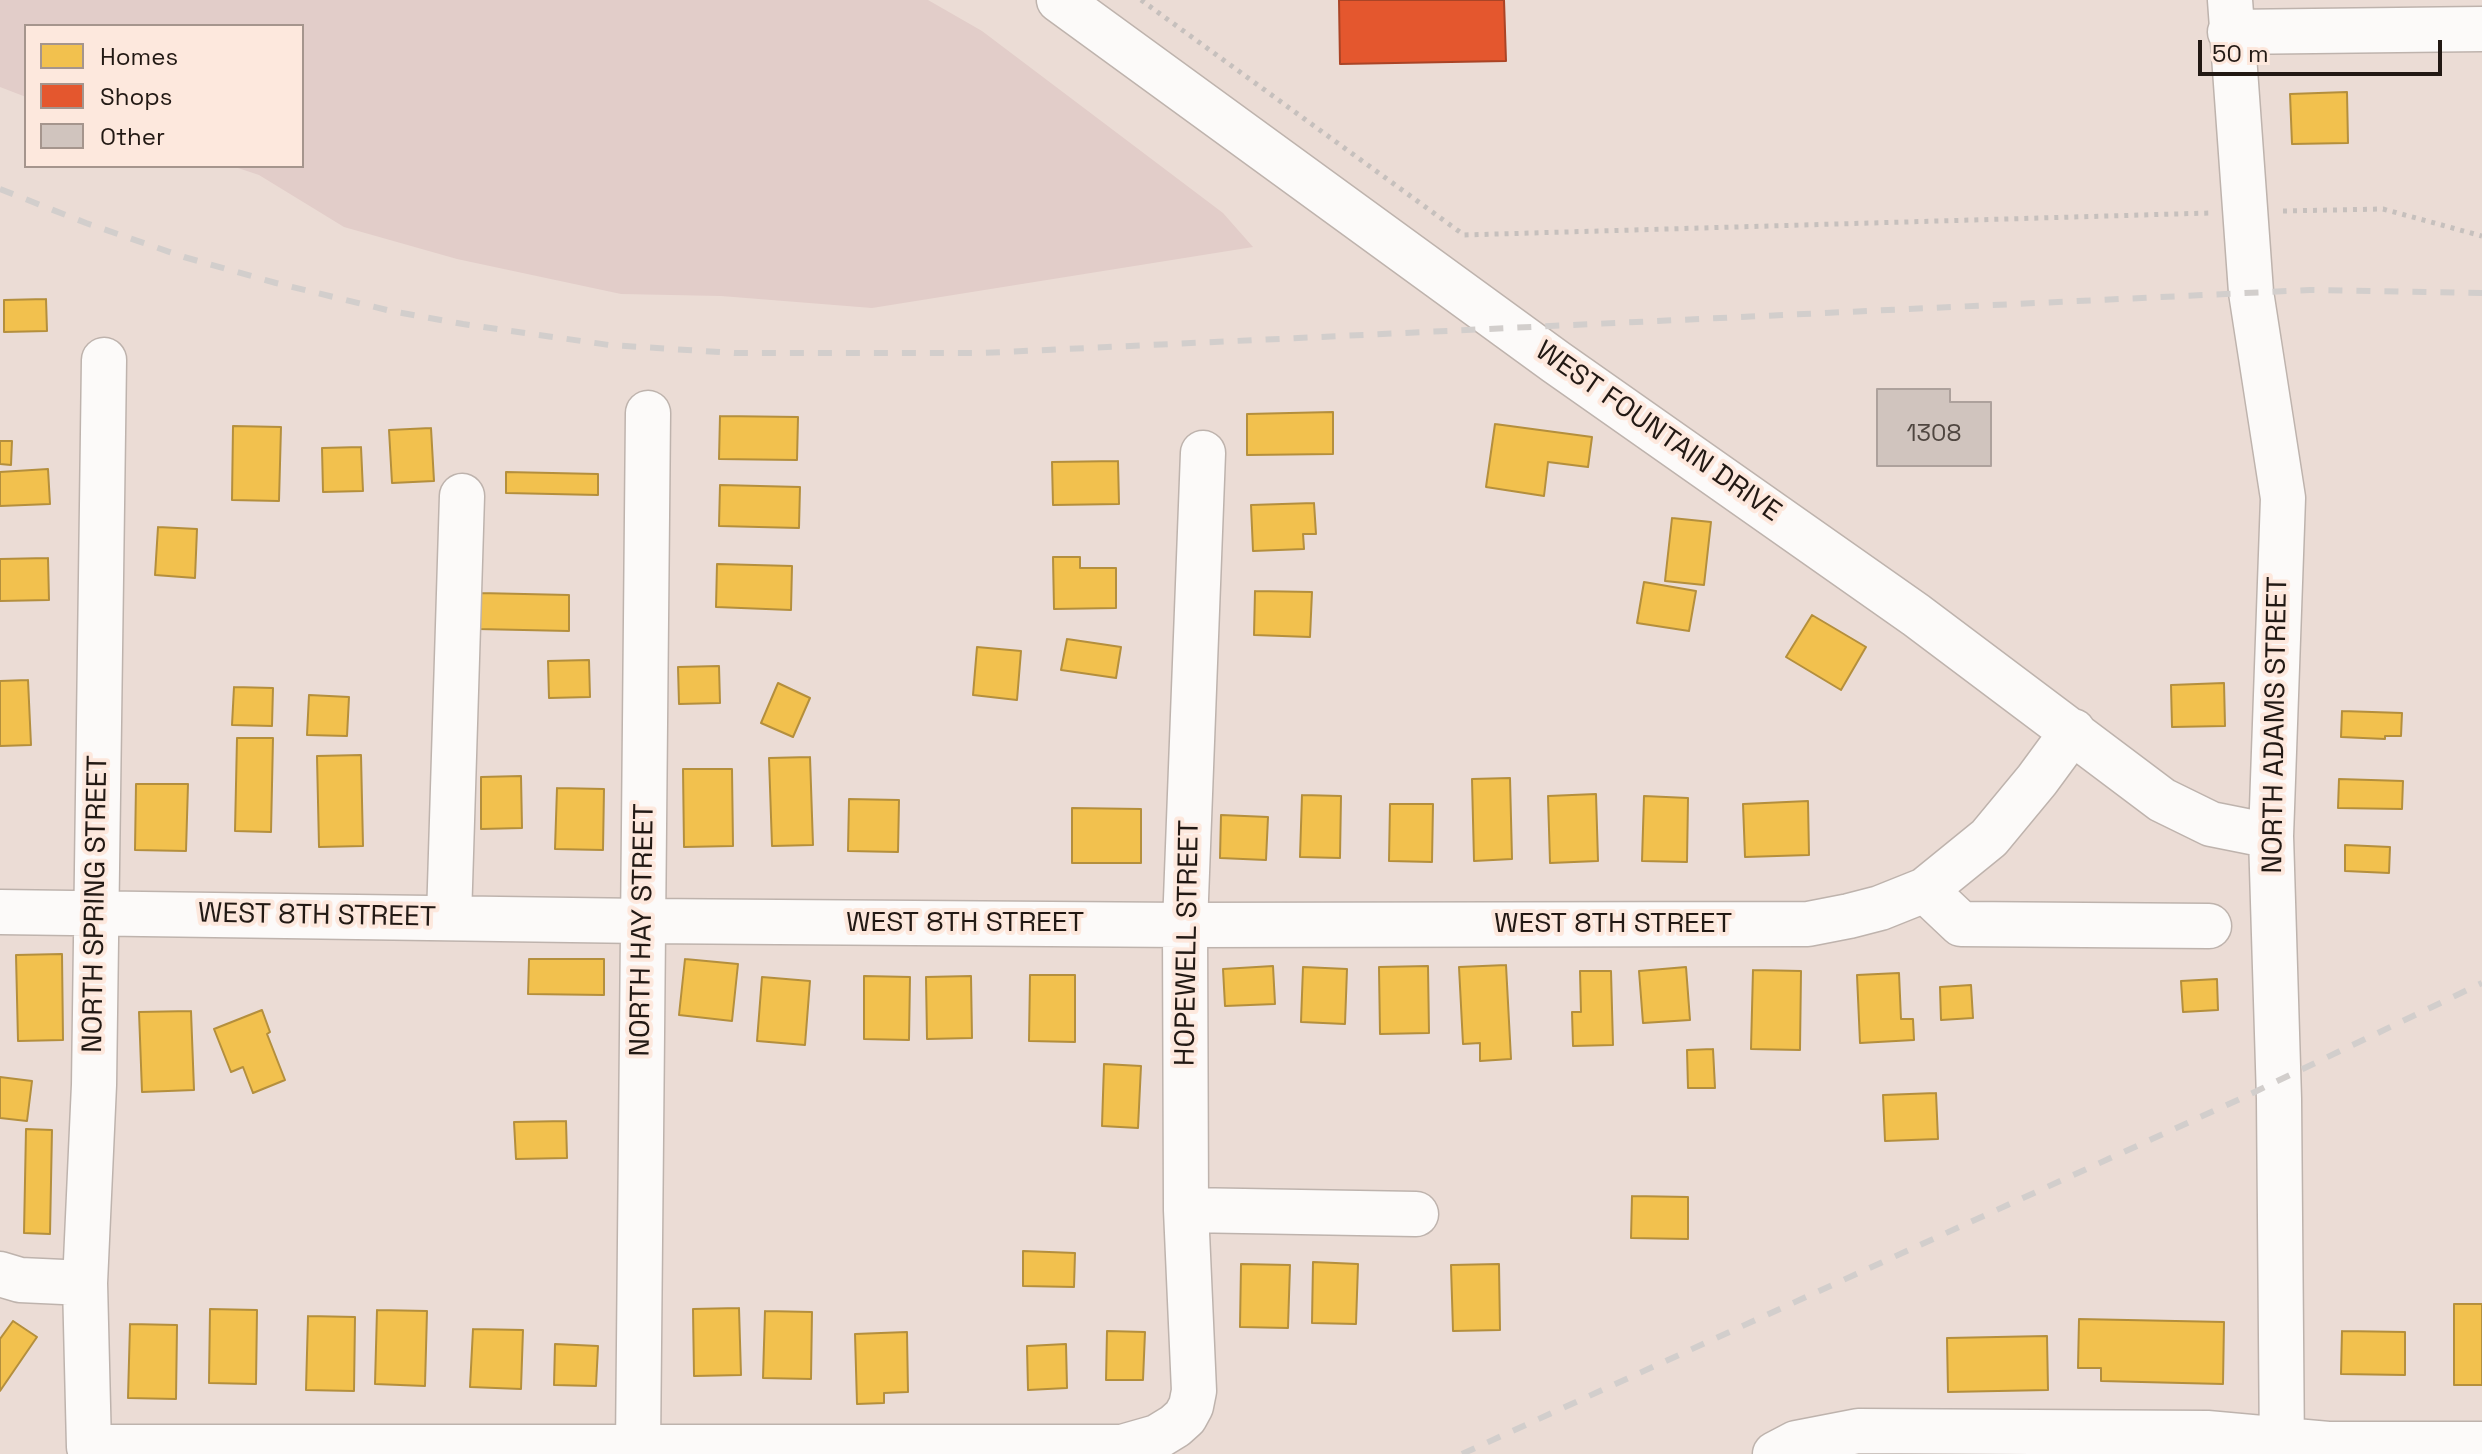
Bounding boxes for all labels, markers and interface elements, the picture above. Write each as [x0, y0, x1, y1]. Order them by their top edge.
legend [24, 24, 304, 168]
scale bar [2202, 24, 2446, 74]
text: 50 m [2212, 38, 2269, 69]
text: Homes [100, 41, 178, 72]
text: Shops [100, 81, 172, 112]
text: Other [100, 121, 165, 152]
street label: WEST FOUNTAIN DRIVE [1529, 335, 1787, 529]
house number: 1308 [1907, 420, 1961, 448]
street label: NORTH ADAMS STREET [2257, 576, 2295, 874]
street label: NORTH SPRING STREET [77, 755, 115, 1053]
street label: NORTH HAY STREET [624, 803, 662, 1057]
street label: HOPEWELL STREET [1169, 820, 1207, 1066]
street label: WEST 8TH STREET [198, 897, 436, 935]
street label: WEST 8TH STREET [846, 906, 1084, 940]
street label: WEST 8TH STREET [1494, 907, 1732, 941]

